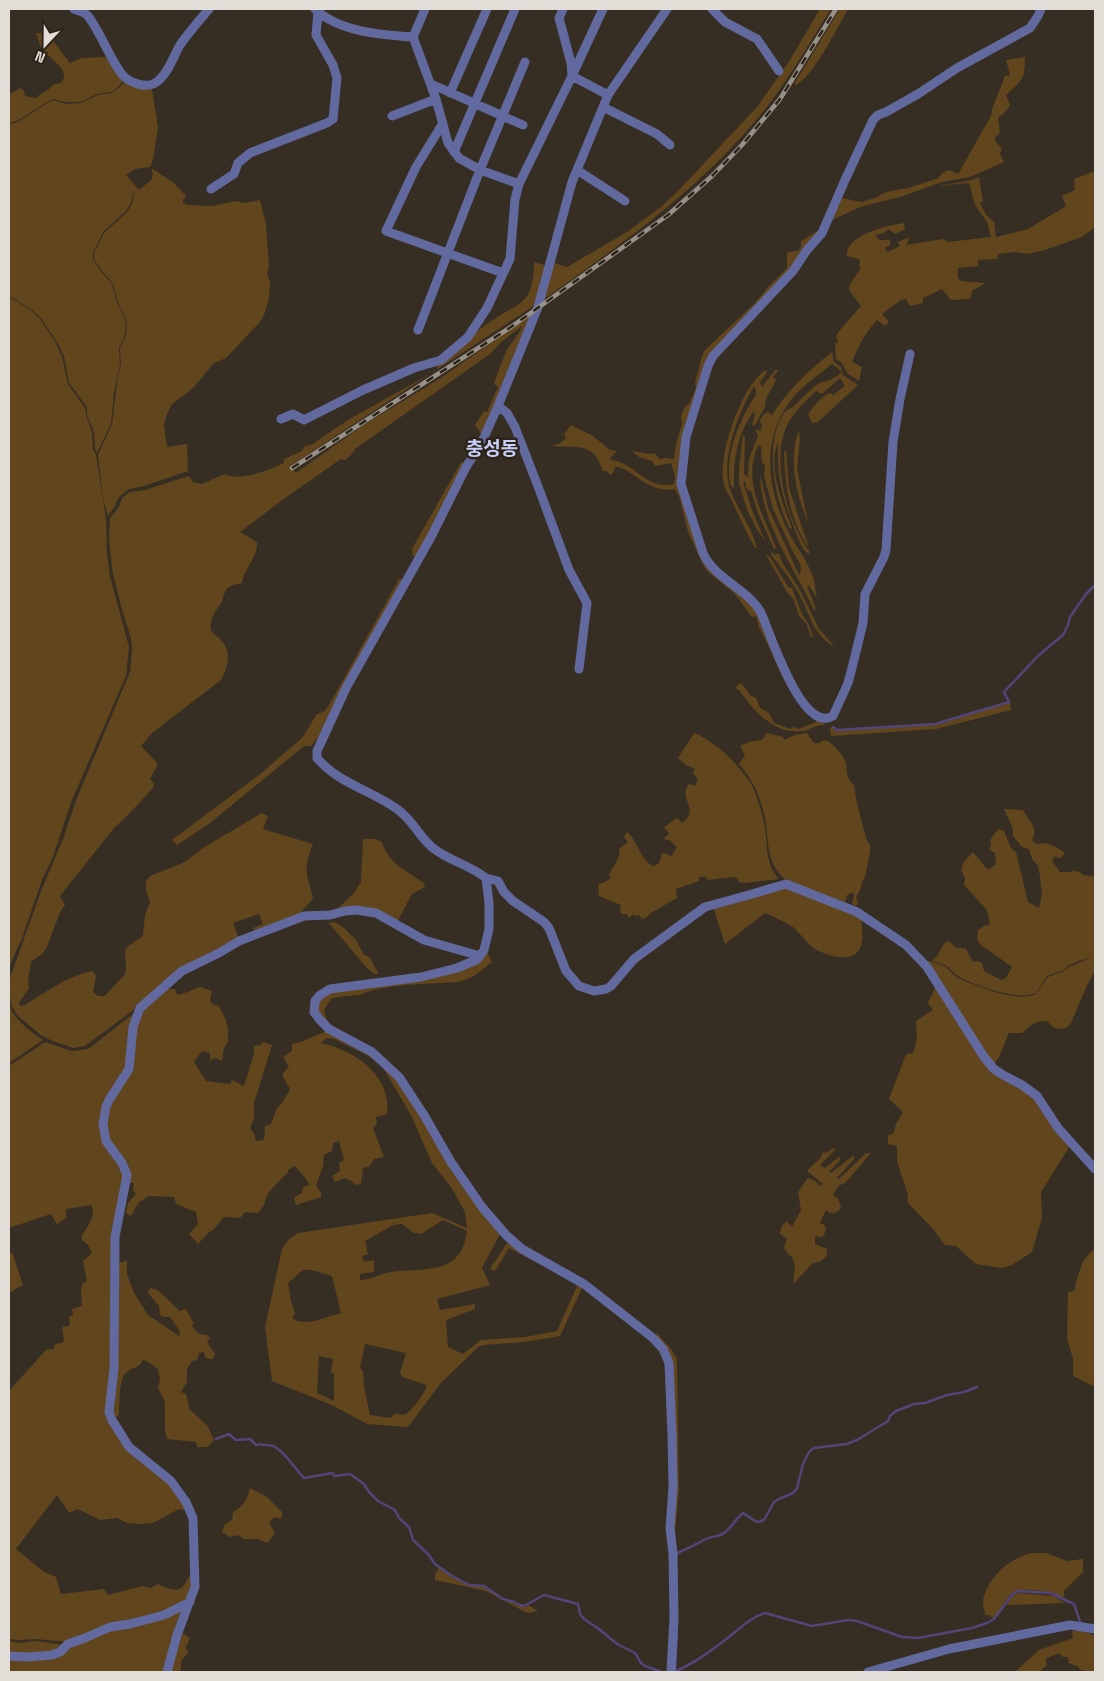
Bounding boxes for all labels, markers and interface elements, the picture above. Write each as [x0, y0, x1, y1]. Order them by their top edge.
north arrow [20, 20, 70, 70]
text: N [32, 47, 48, 67]
district label: 충성동 [466, 436, 518, 461]

